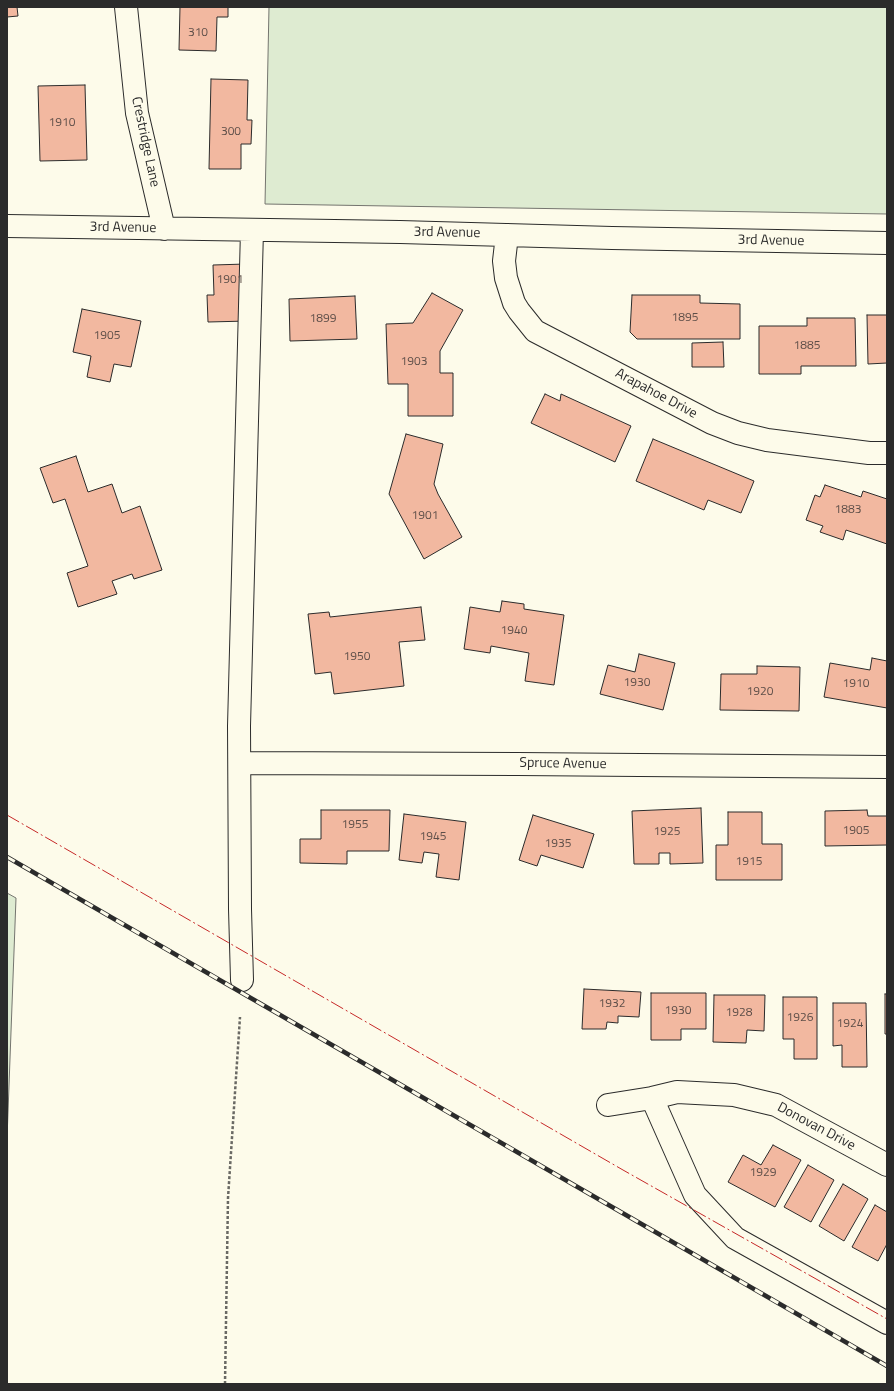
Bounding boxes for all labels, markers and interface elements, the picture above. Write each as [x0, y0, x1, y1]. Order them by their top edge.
house number: 310 [188, 26, 208, 40]
street label: Crestridge Lane [127, 95, 163, 189]
house number: 1910 [49, 116, 75, 130]
house number: 300 [221, 125, 241, 139]
street label: 3rd Avenue [89, 219, 157, 237]
street label: 3rd Avenue [413, 224, 481, 242]
street label: 3rd Avenue [737, 232, 805, 250]
house number: 1901 [217, 273, 243, 287]
house number: 1895 [672, 311, 698, 325]
house number: 1899 [310, 312, 336, 326]
house number: 1905 [94, 329, 120, 343]
house number: 1885 [794, 339, 820, 353]
house number: 1903 [401, 355, 427, 369]
street label: Arapahoe Drive [612, 365, 700, 423]
house number: 1883 [835, 503, 861, 517]
house number: 1901 [412, 509, 438, 523]
house number: 1940 [501, 624, 527, 638]
house number: 1950 [344, 650, 370, 664]
house number: 1930 [624, 676, 650, 690]
house number: 1910 [843, 677, 869, 691]
house number: 1920 [747, 685, 773, 699]
street label: Spruce Avenue [519, 755, 607, 773]
house number: 1955 [342, 818, 368, 832]
house number: 1905 [843, 824, 869, 838]
house number: 1925 [654, 825, 680, 839]
house number: 1945 [420, 830, 446, 844]
house number: 1935 [545, 837, 571, 851]
house number: 1915 [736, 855, 762, 869]
house number: 1932 [599, 997, 625, 1011]
house number: 1930 [665, 1004, 691, 1018]
house number: 1928 [726, 1006, 752, 1020]
house number: 1926 [787, 1011, 813, 1025]
house number: 1924 [837, 1017, 863, 1031]
street label: Donovan Drive [774, 1099, 858, 1155]
house number: 1929 [750, 1166, 776, 1180]

